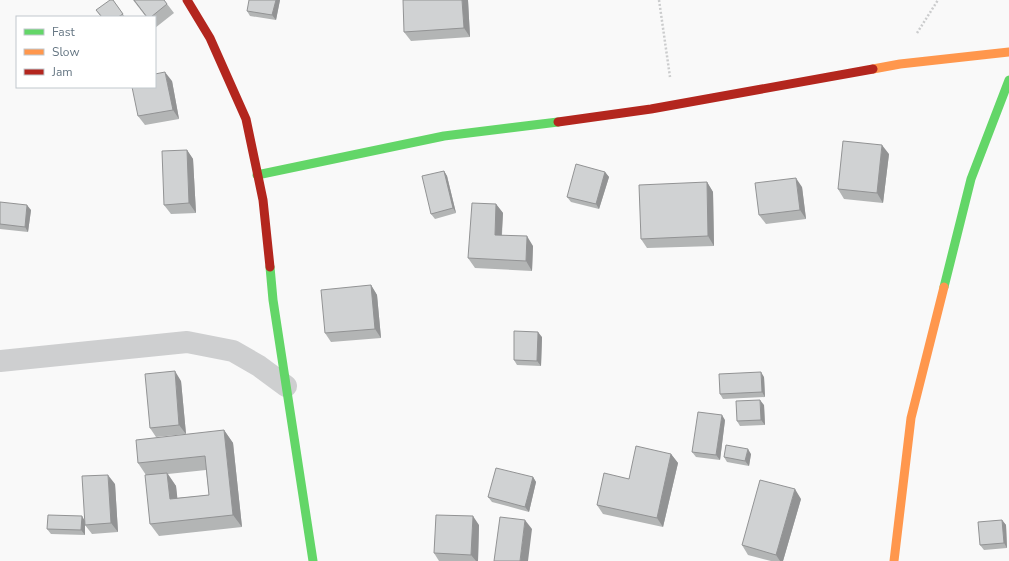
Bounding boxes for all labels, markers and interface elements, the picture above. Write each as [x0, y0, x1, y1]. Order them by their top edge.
legend [16, 16, 156, 88]
text: Fast [52, 24, 75, 40]
text: Slow [52, 44, 80, 60]
text: Jam [51, 64, 73, 80]

